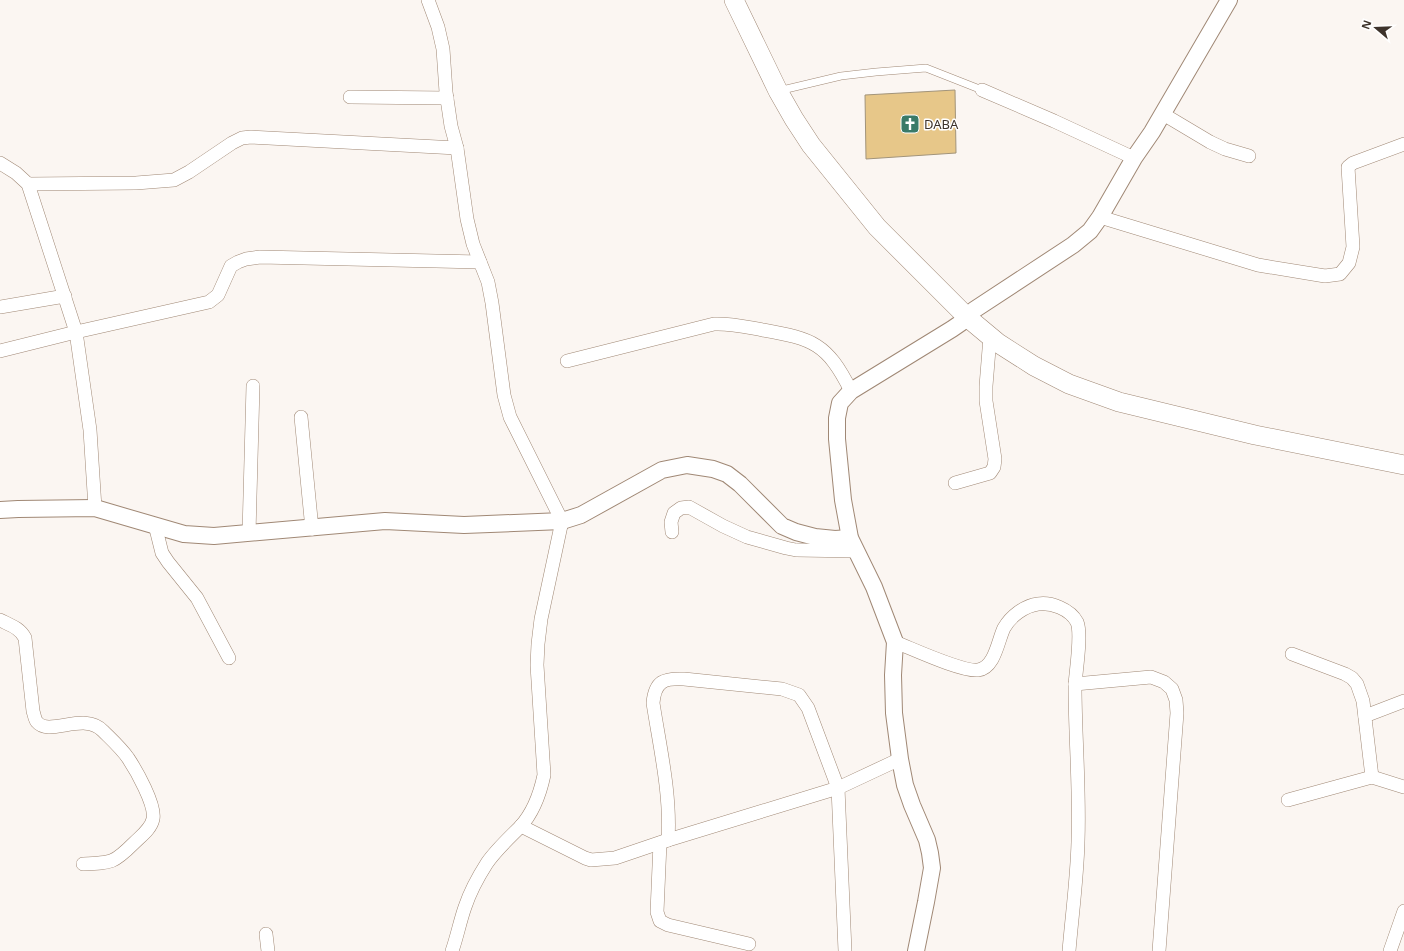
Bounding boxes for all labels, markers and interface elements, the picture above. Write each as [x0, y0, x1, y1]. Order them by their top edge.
north arrow [1356, 8, 1396, 48]
text: N [1358, 18, 1375, 31]
church icon: DABA [899, 113, 921, 135]
place label: DABA [924, 115, 959, 133]

